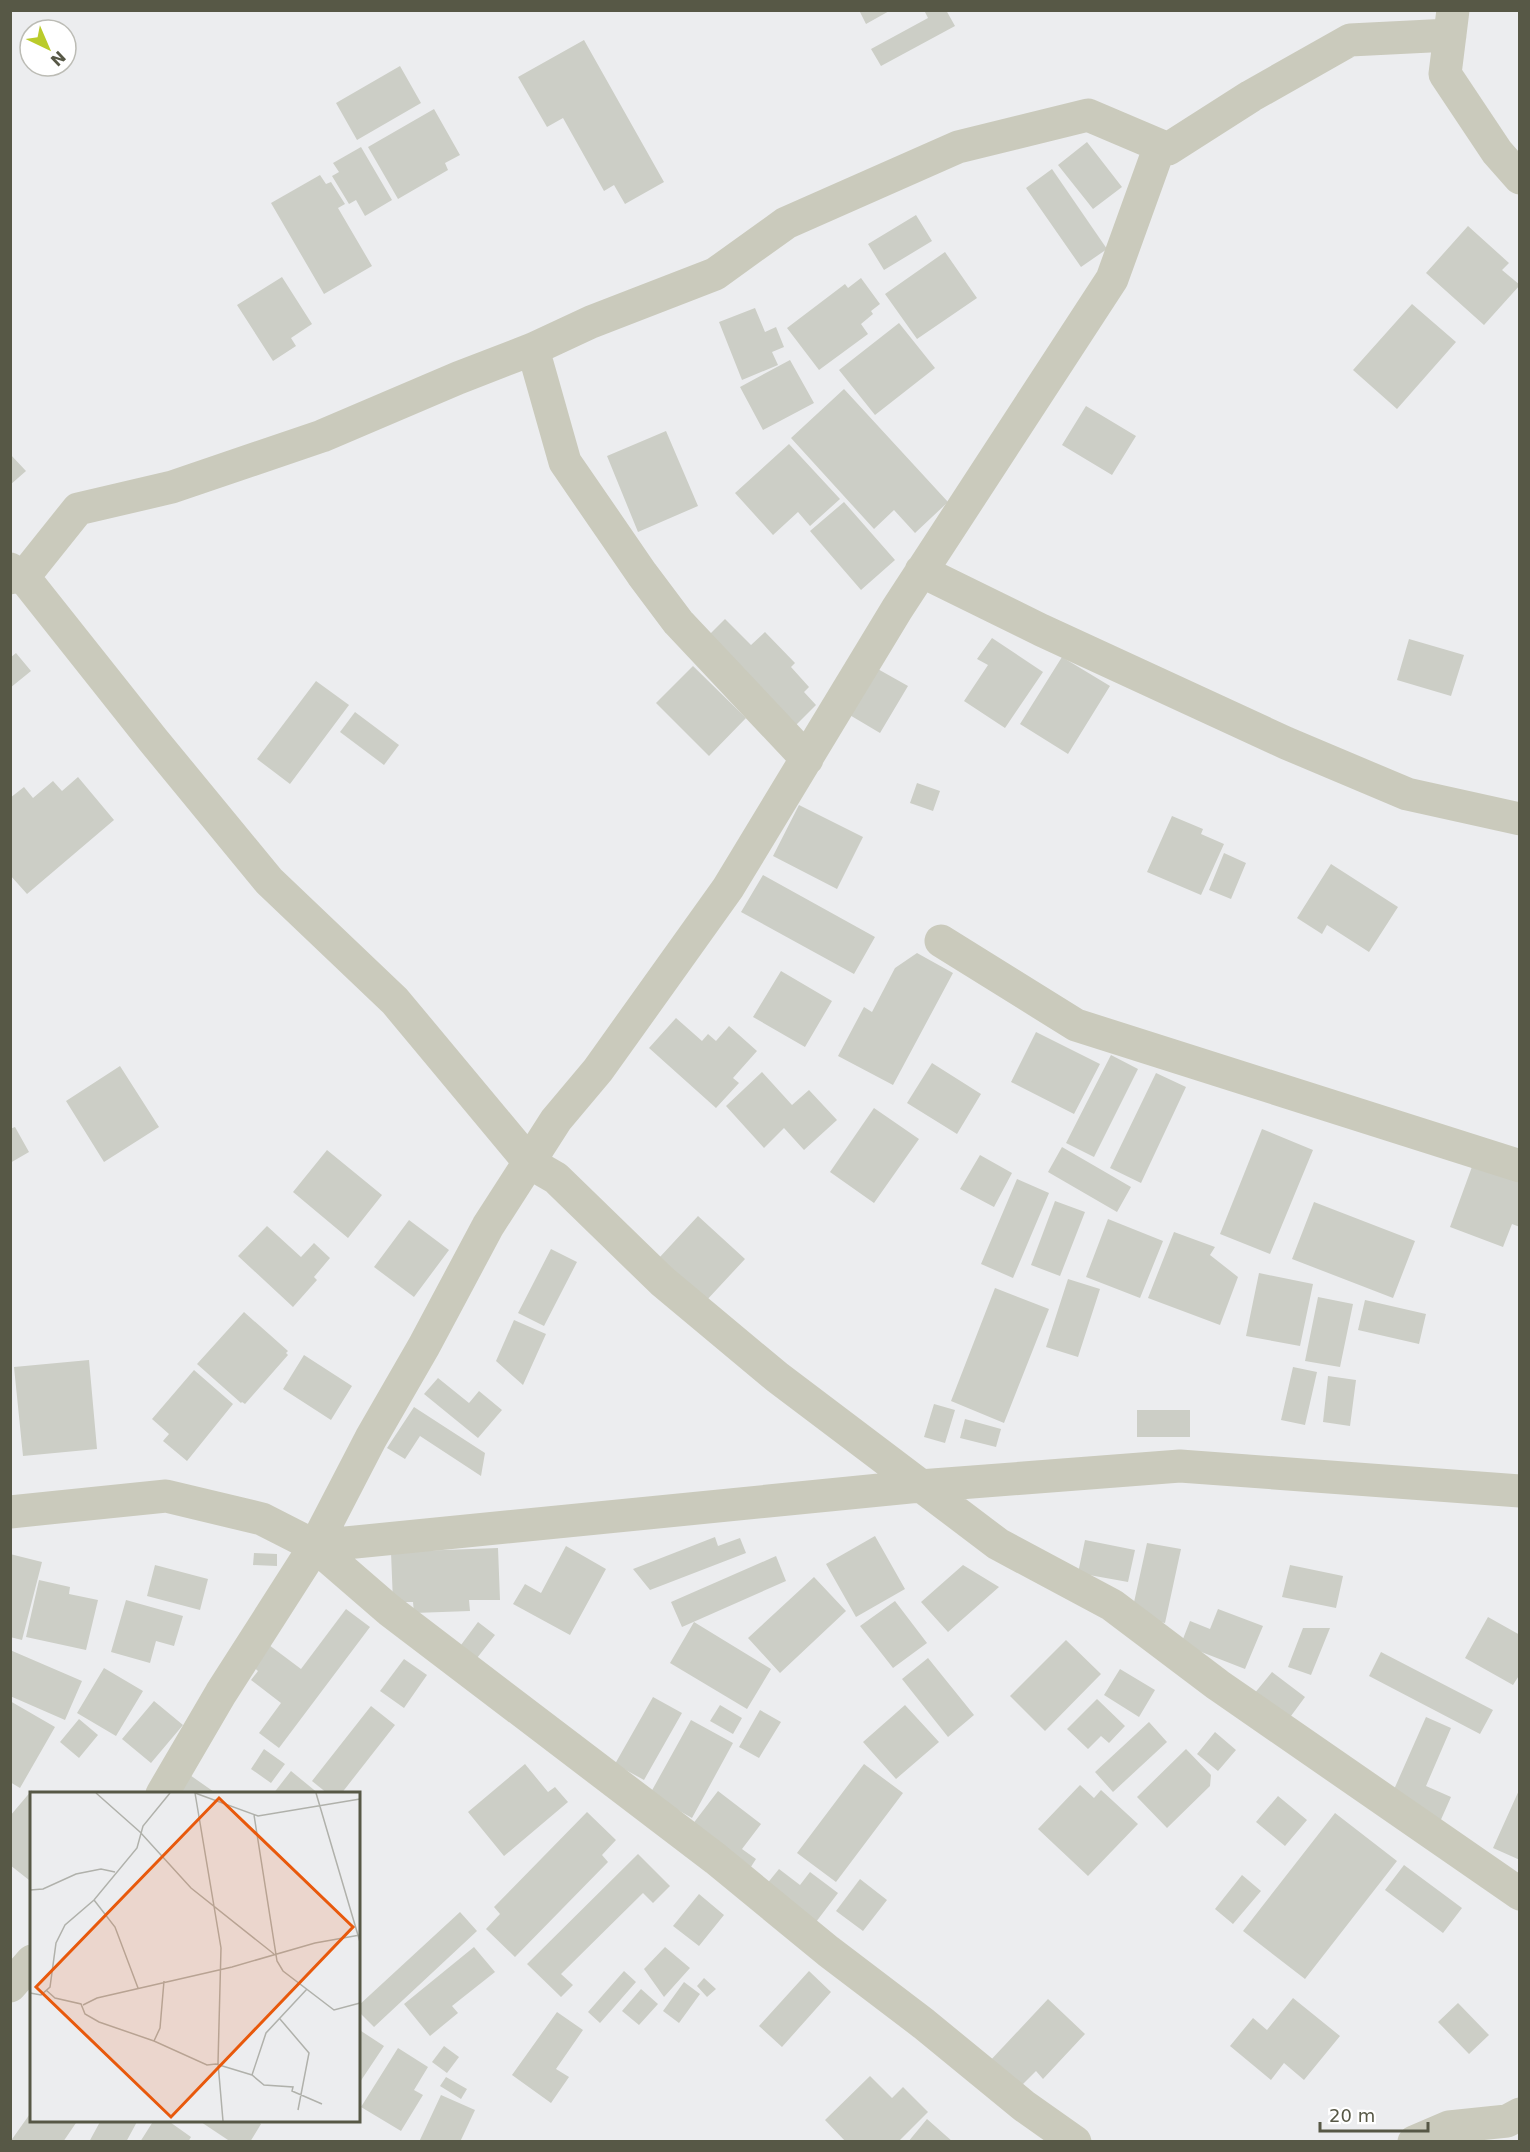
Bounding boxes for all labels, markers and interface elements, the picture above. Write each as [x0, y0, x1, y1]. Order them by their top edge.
north arrow [18, 18, 78, 78]
text: N [47, 47, 69, 70]
inset map [30, 1792, 360, 2122]
scale bar [1320, 2095, 1428, 2133]
text: 20 m [1329, 2105, 1375, 2126]

